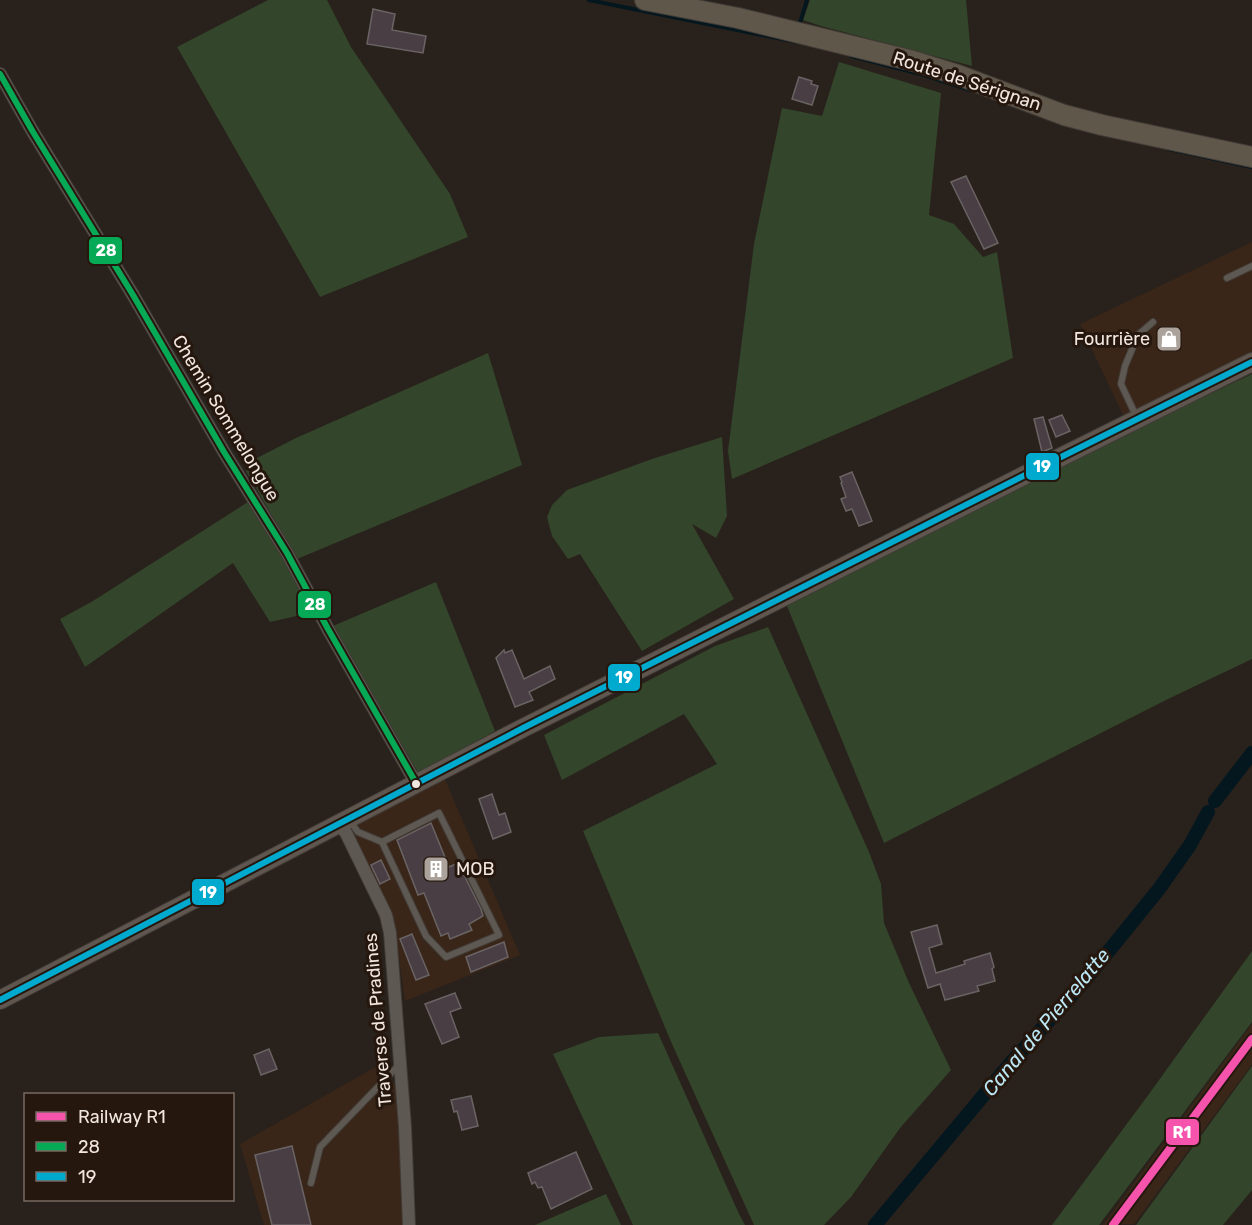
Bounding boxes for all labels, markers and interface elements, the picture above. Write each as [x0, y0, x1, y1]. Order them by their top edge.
street label: Route de Sérignan [890, 47, 1044, 115]
line badge: 28 [88, 236, 123, 265]
text: 28 [95, 241, 117, 260]
shop icon: Fourrière [1154, 324, 1184, 354]
place label: Fourrière [1074, 328, 1150, 350]
street label: Chemin Sommelongue [168, 331, 284, 505]
line badge: 19 [1025, 452, 1060, 481]
text: 19 [1033, 457, 1051, 476]
line badge: 28 [297, 590, 332, 619]
text: 28 [304, 595, 326, 614]
line badge: 19 [607, 663, 641, 692]
text: 19 [615, 668, 633, 687]
unlabelled marker [410, 778, 422, 790]
building icon: MOB [421, 854, 451, 884]
place label: MOB [456, 858, 495, 880]
line badge: 19 [191, 878, 225, 906]
text: 19 [199, 883, 217, 902]
street label: Traverse de Pradines [359, 932, 397, 1108]
water label: Canal de Pierrelatte [977, 943, 1115, 1101]
legend [24, 1093, 234, 1201]
text: Railway R1 [78, 1106, 166, 1128]
line badge: R1 [1165, 1118, 1200, 1146]
text: R1 [1172, 1123, 1192, 1142]
text: 28 [78, 1136, 100, 1158]
text: 19 [78, 1166, 96, 1188]

